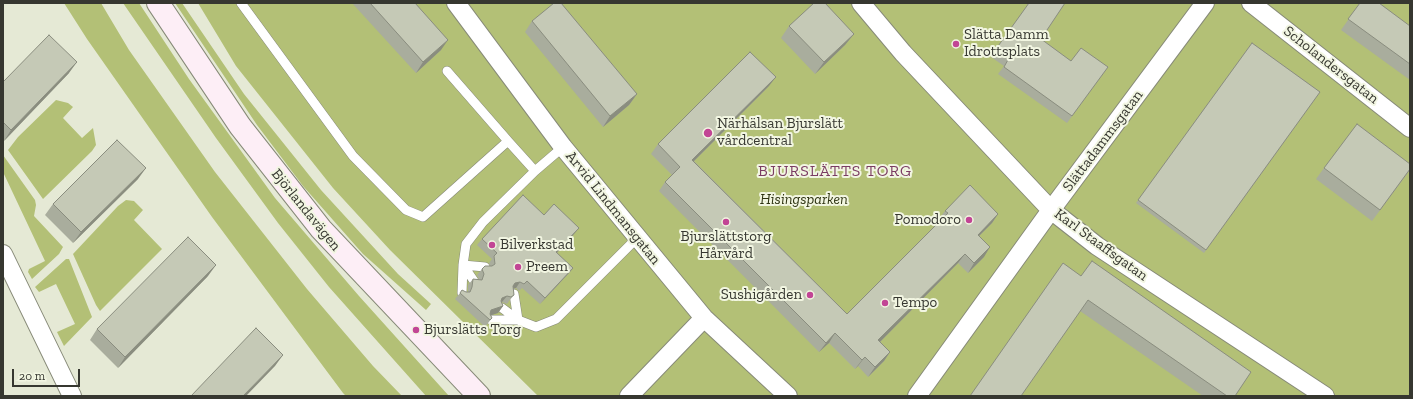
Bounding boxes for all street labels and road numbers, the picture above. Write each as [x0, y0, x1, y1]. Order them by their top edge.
street label: Scholandersgatan [1280, 22, 1382, 108]
street label: Slättadammsgatan [1059, 87, 1147, 195]
street label: Arvid Lindmansgatan [562, 148, 664, 268]
street label: Björlandavägen [267, 165, 345, 255]
street label: Karl Staaffsgatan [1051, 205, 1151, 285]

